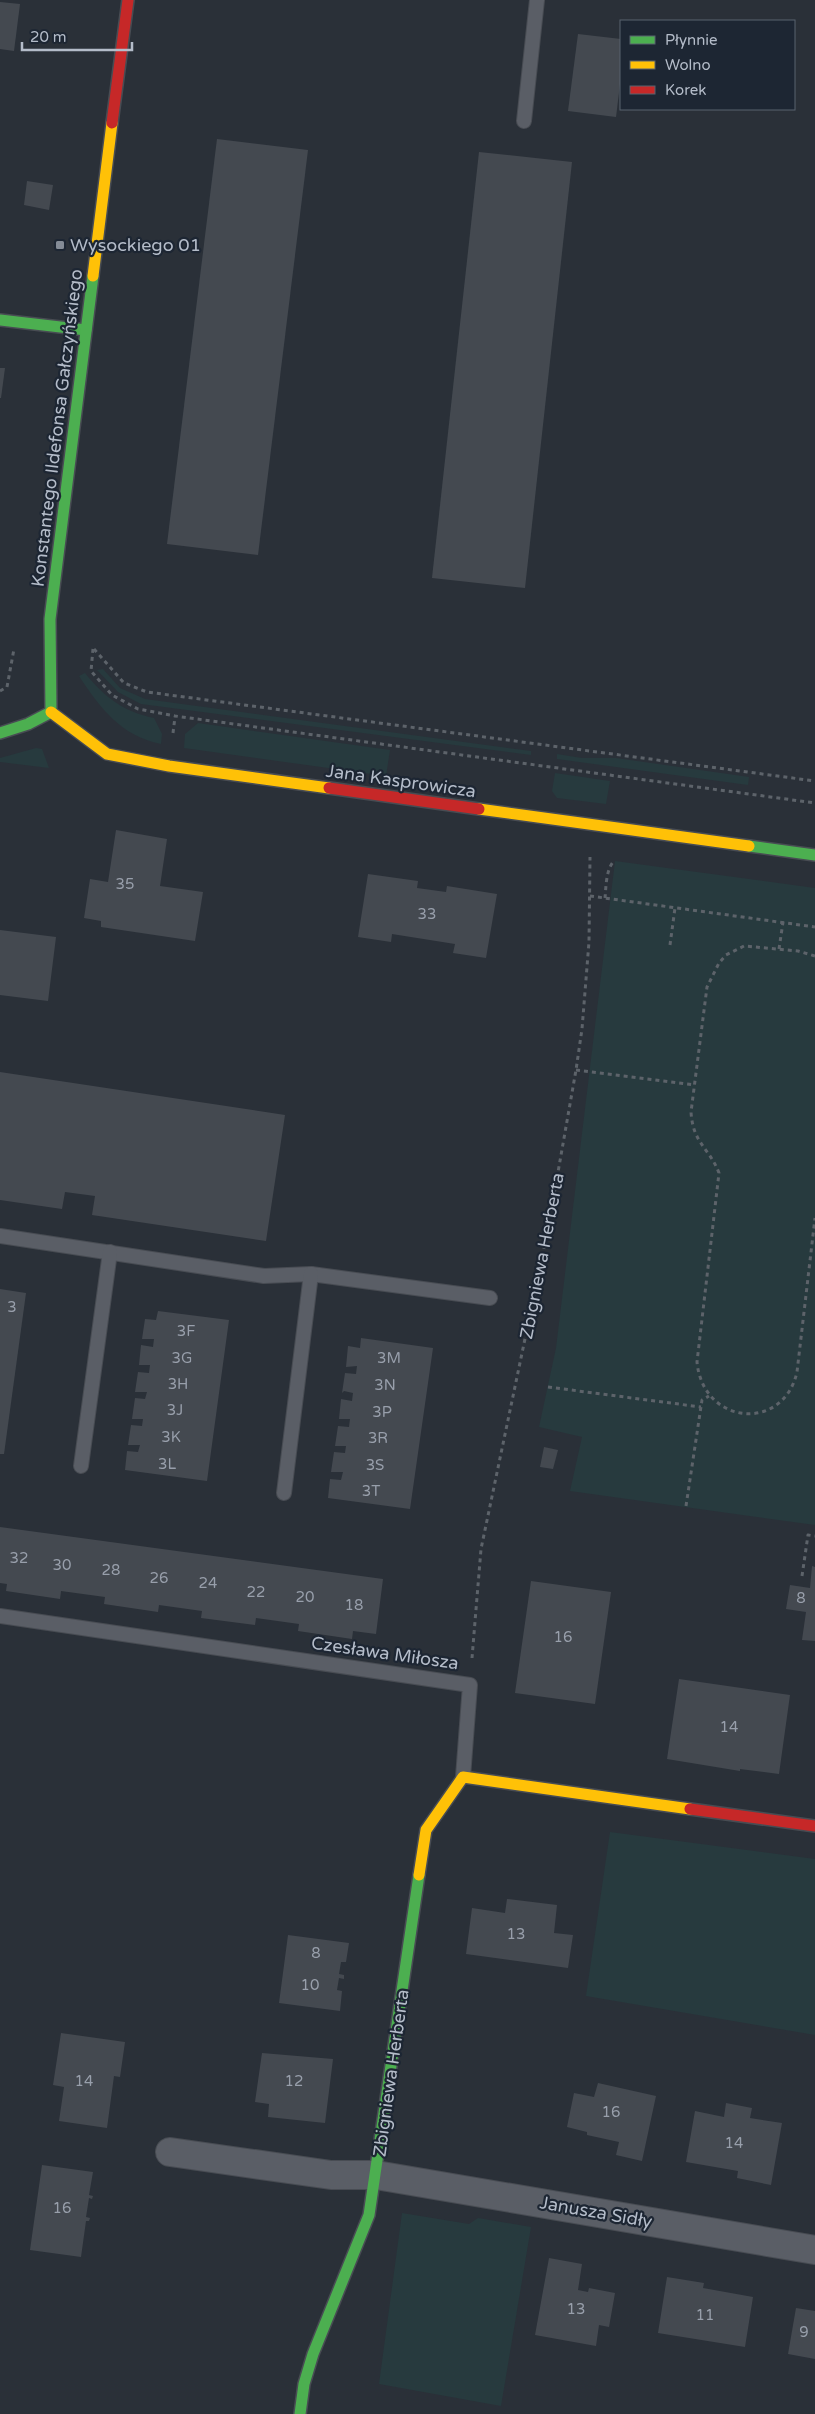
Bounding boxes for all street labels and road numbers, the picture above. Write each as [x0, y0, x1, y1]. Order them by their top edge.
street label: Konstantego Ildefonsa Gałczyńskiego [27, 268, 87, 588]
street label: Jana Kasprowicza [325, 760, 477, 802]
street label: Zbigniewa Herberta [515, 1171, 569, 1341]
street label: Czesława Miłosza [310, 1632, 460, 1674]
street label: Zbigniewa Herberta [368, 1988, 414, 2158]
street label: Janusza Sidły [538, 2191, 654, 2233]

